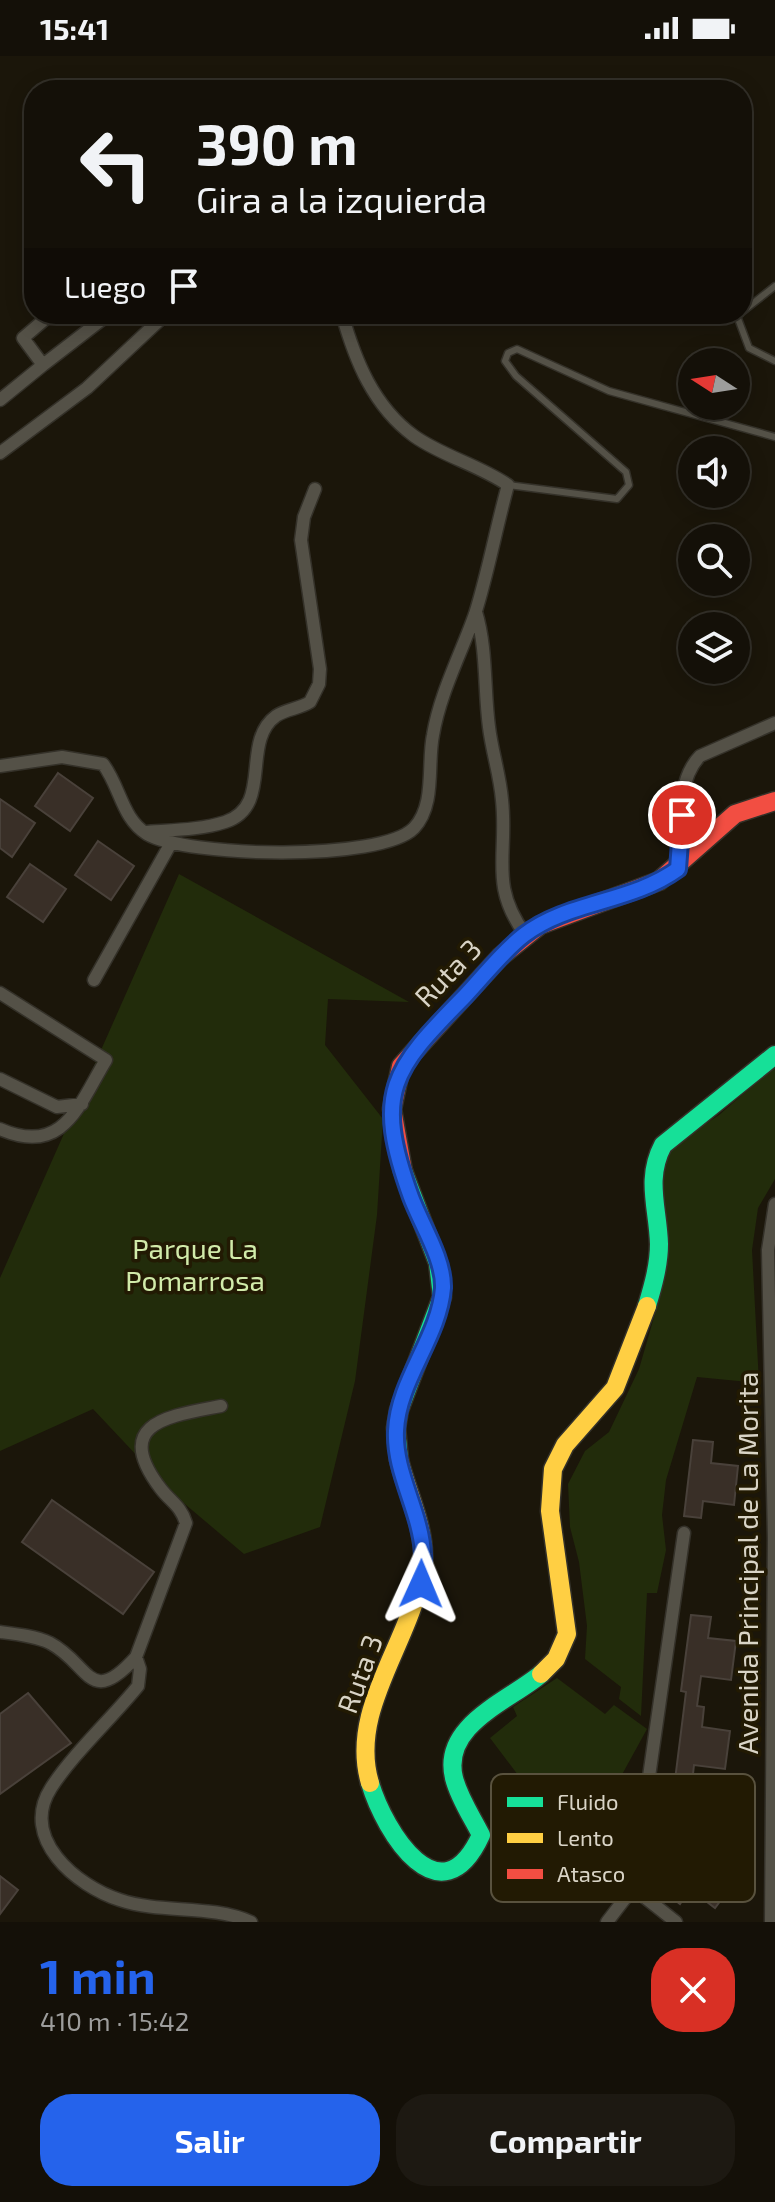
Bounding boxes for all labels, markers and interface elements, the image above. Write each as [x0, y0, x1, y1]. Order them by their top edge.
text: 15:41 [40, 10, 109, 46]
text: 390 m [196, 109, 358, 176]
icon: left [64, 112, 168, 216]
text: Gira a la izquierda [196, 177, 487, 220]
icon: arrive [162, 264, 206, 308]
text: Luego [64, 268, 146, 304]
north arrow [678, 348, 750, 420]
map controls [678, 348, 750, 684]
button: sound [678, 436, 750, 508]
button: search [678, 524, 750, 596]
button: layers [678, 612, 750, 684]
pin [648, 781, 716, 849]
icon: arrive [660, 793, 704, 837]
street label: Ruta 3 [407, 931, 488, 1013]
park label: Parque La Pomarrosa [125, 1231, 265, 1297]
street label: Avenida Principal de La Morita [730, 1372, 764, 1754]
position arrow [379, 1542, 463, 1626]
street label: Ruta 3 [329, 1630, 389, 1718]
legend [491, 1774, 755, 1902]
text: Fluido [557, 1788, 619, 1814]
text: Lento [557, 1824, 614, 1850]
text: Atasco [557, 1860, 625, 1886]
text: 1 min [40, 1946, 156, 2004]
button: close [651, 1948, 735, 2032]
text: 410 m · 15:42 [40, 2005, 189, 2036]
button: Salir [40, 2094, 380, 2186]
button: Compartir [396, 2094, 735, 2186]

